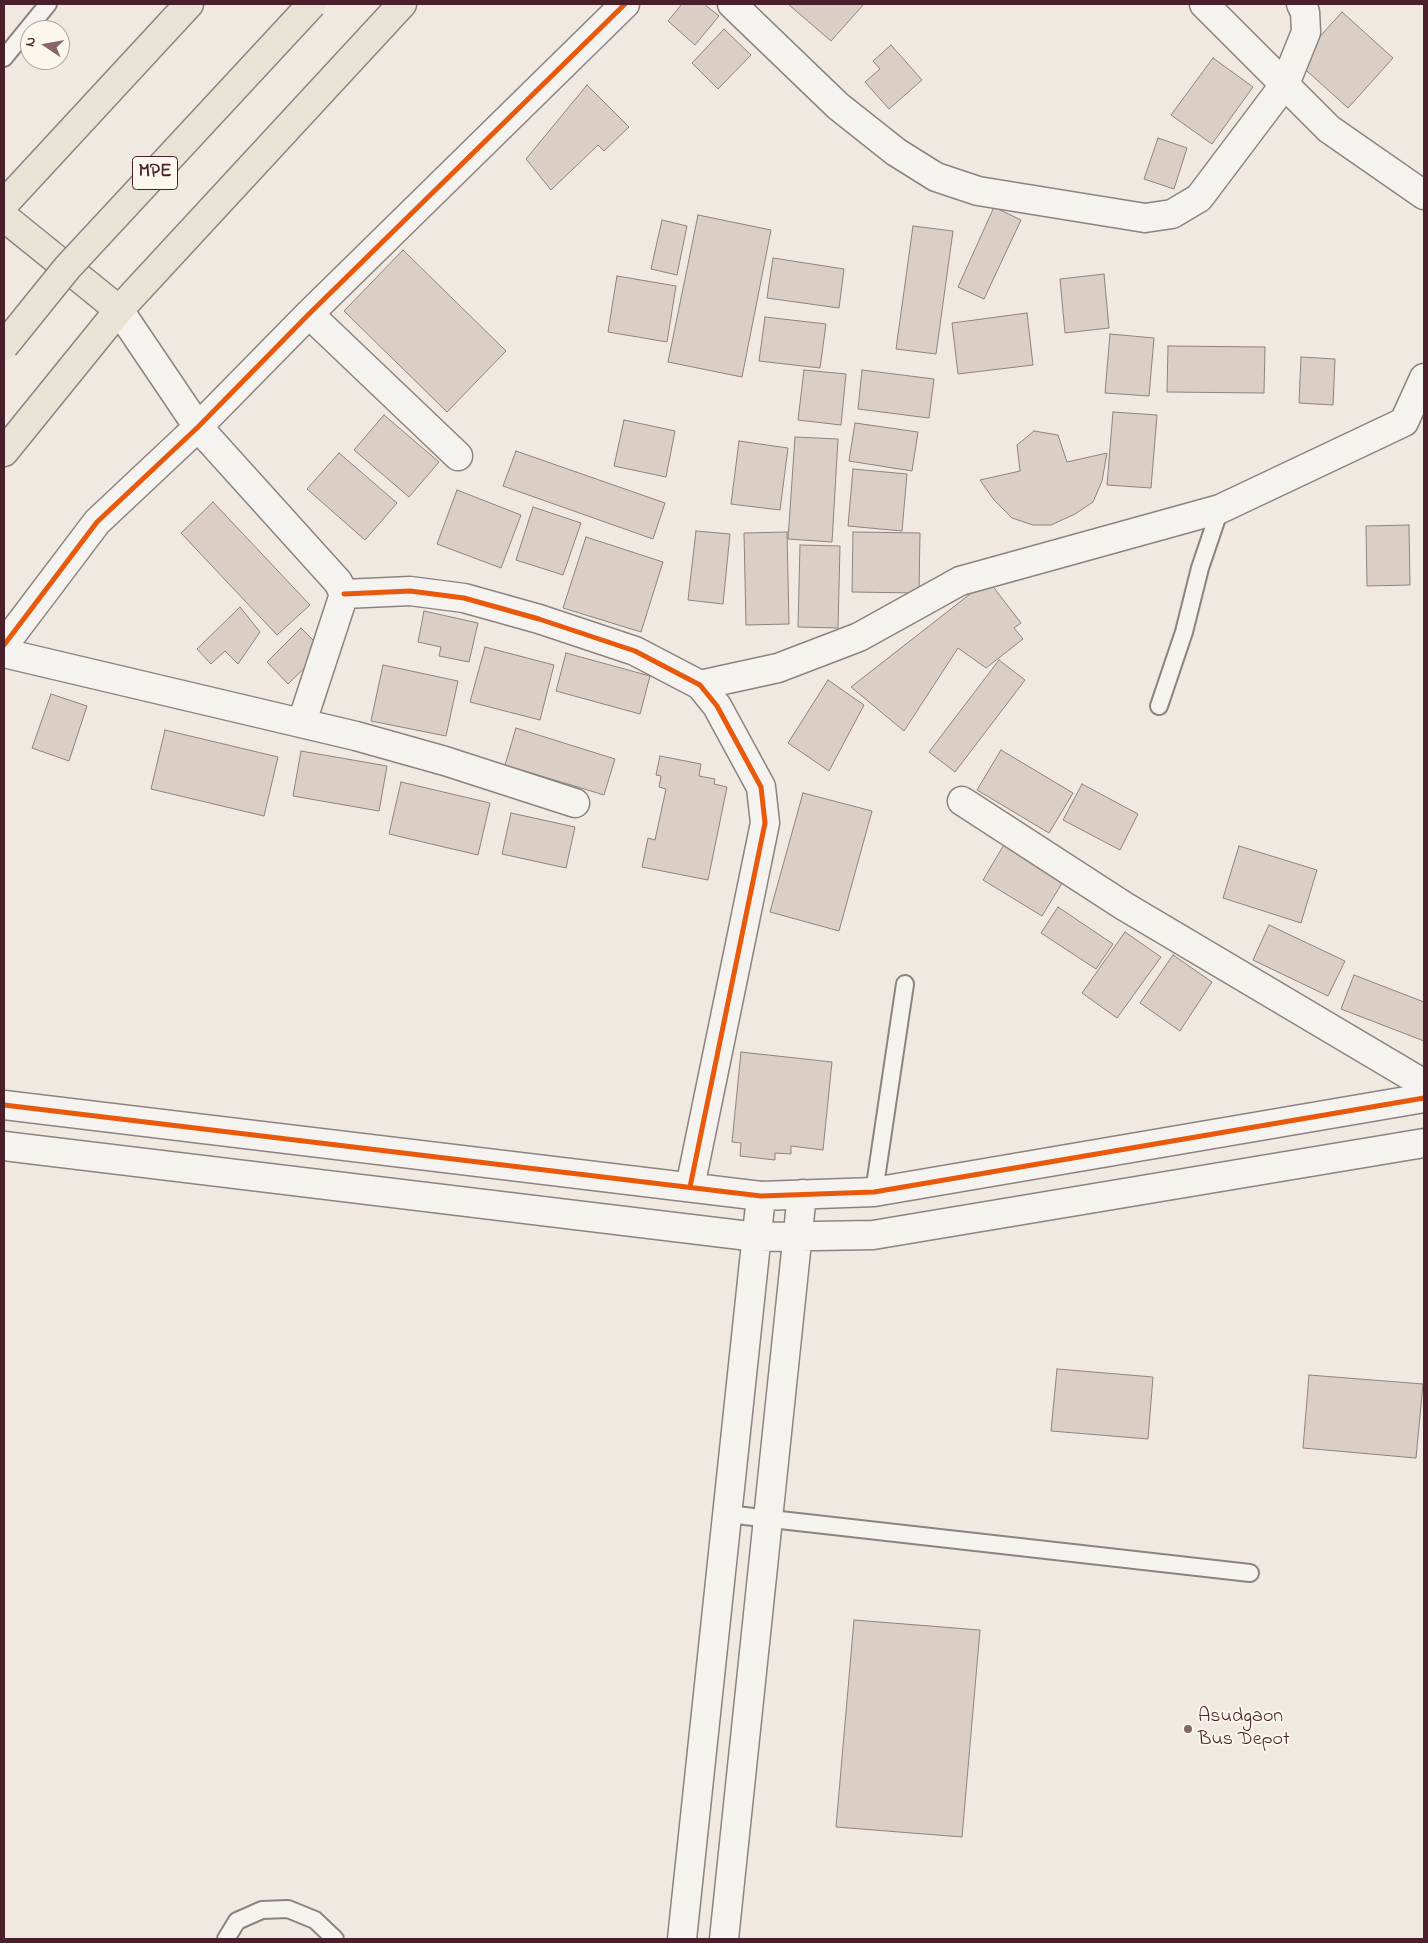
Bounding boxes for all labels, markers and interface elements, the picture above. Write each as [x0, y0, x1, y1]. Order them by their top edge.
north arrow [20, 20, 70, 70]
text: N [20, 35, 42, 49]
road number: MPE [132, 156, 178, 190]
place label: Asudgaon Bus Depot [1198, 1706, 1290, 1753]
marker: Asudgaon Bus Depot [1182, 1723, 1194, 1735]

